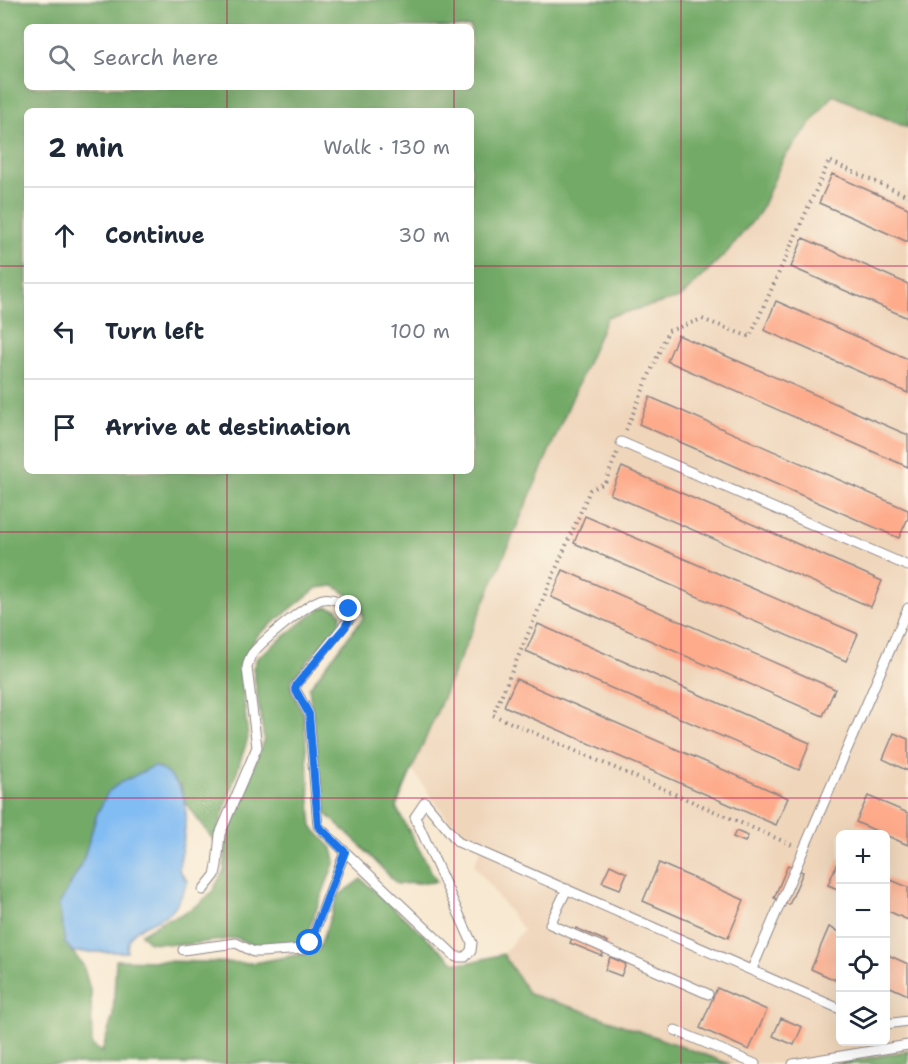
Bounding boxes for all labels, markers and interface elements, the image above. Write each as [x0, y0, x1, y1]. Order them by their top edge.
search box [24, 24, 474, 90]
icon: search [45, 41, 78, 74]
text: Search here [93, 43, 219, 72]
text: 2 min [48, 130, 124, 165]
text: Walk · 130 m [323, 134, 450, 160]
icon: ahead [48, 219, 81, 252]
text: Continue [105, 221, 205, 250]
text: 30 m [398, 222, 450, 248]
icon: left [48, 315, 81, 348]
text: Turn left [105, 317, 204, 346]
text: 100 m [390, 318, 450, 344]
icon: arrive [48, 411, 81, 444]
text: Arrive at destination [105, 413, 351, 442]
route end [335, 595, 361, 621]
map controls [836, 830, 890, 1046]
button: + [836, 830, 890, 884]
button: − [836, 884, 890, 938]
route start [296, 929, 322, 955]
button: locate [836, 938, 890, 992]
button: layers [836, 992, 890, 1046]

